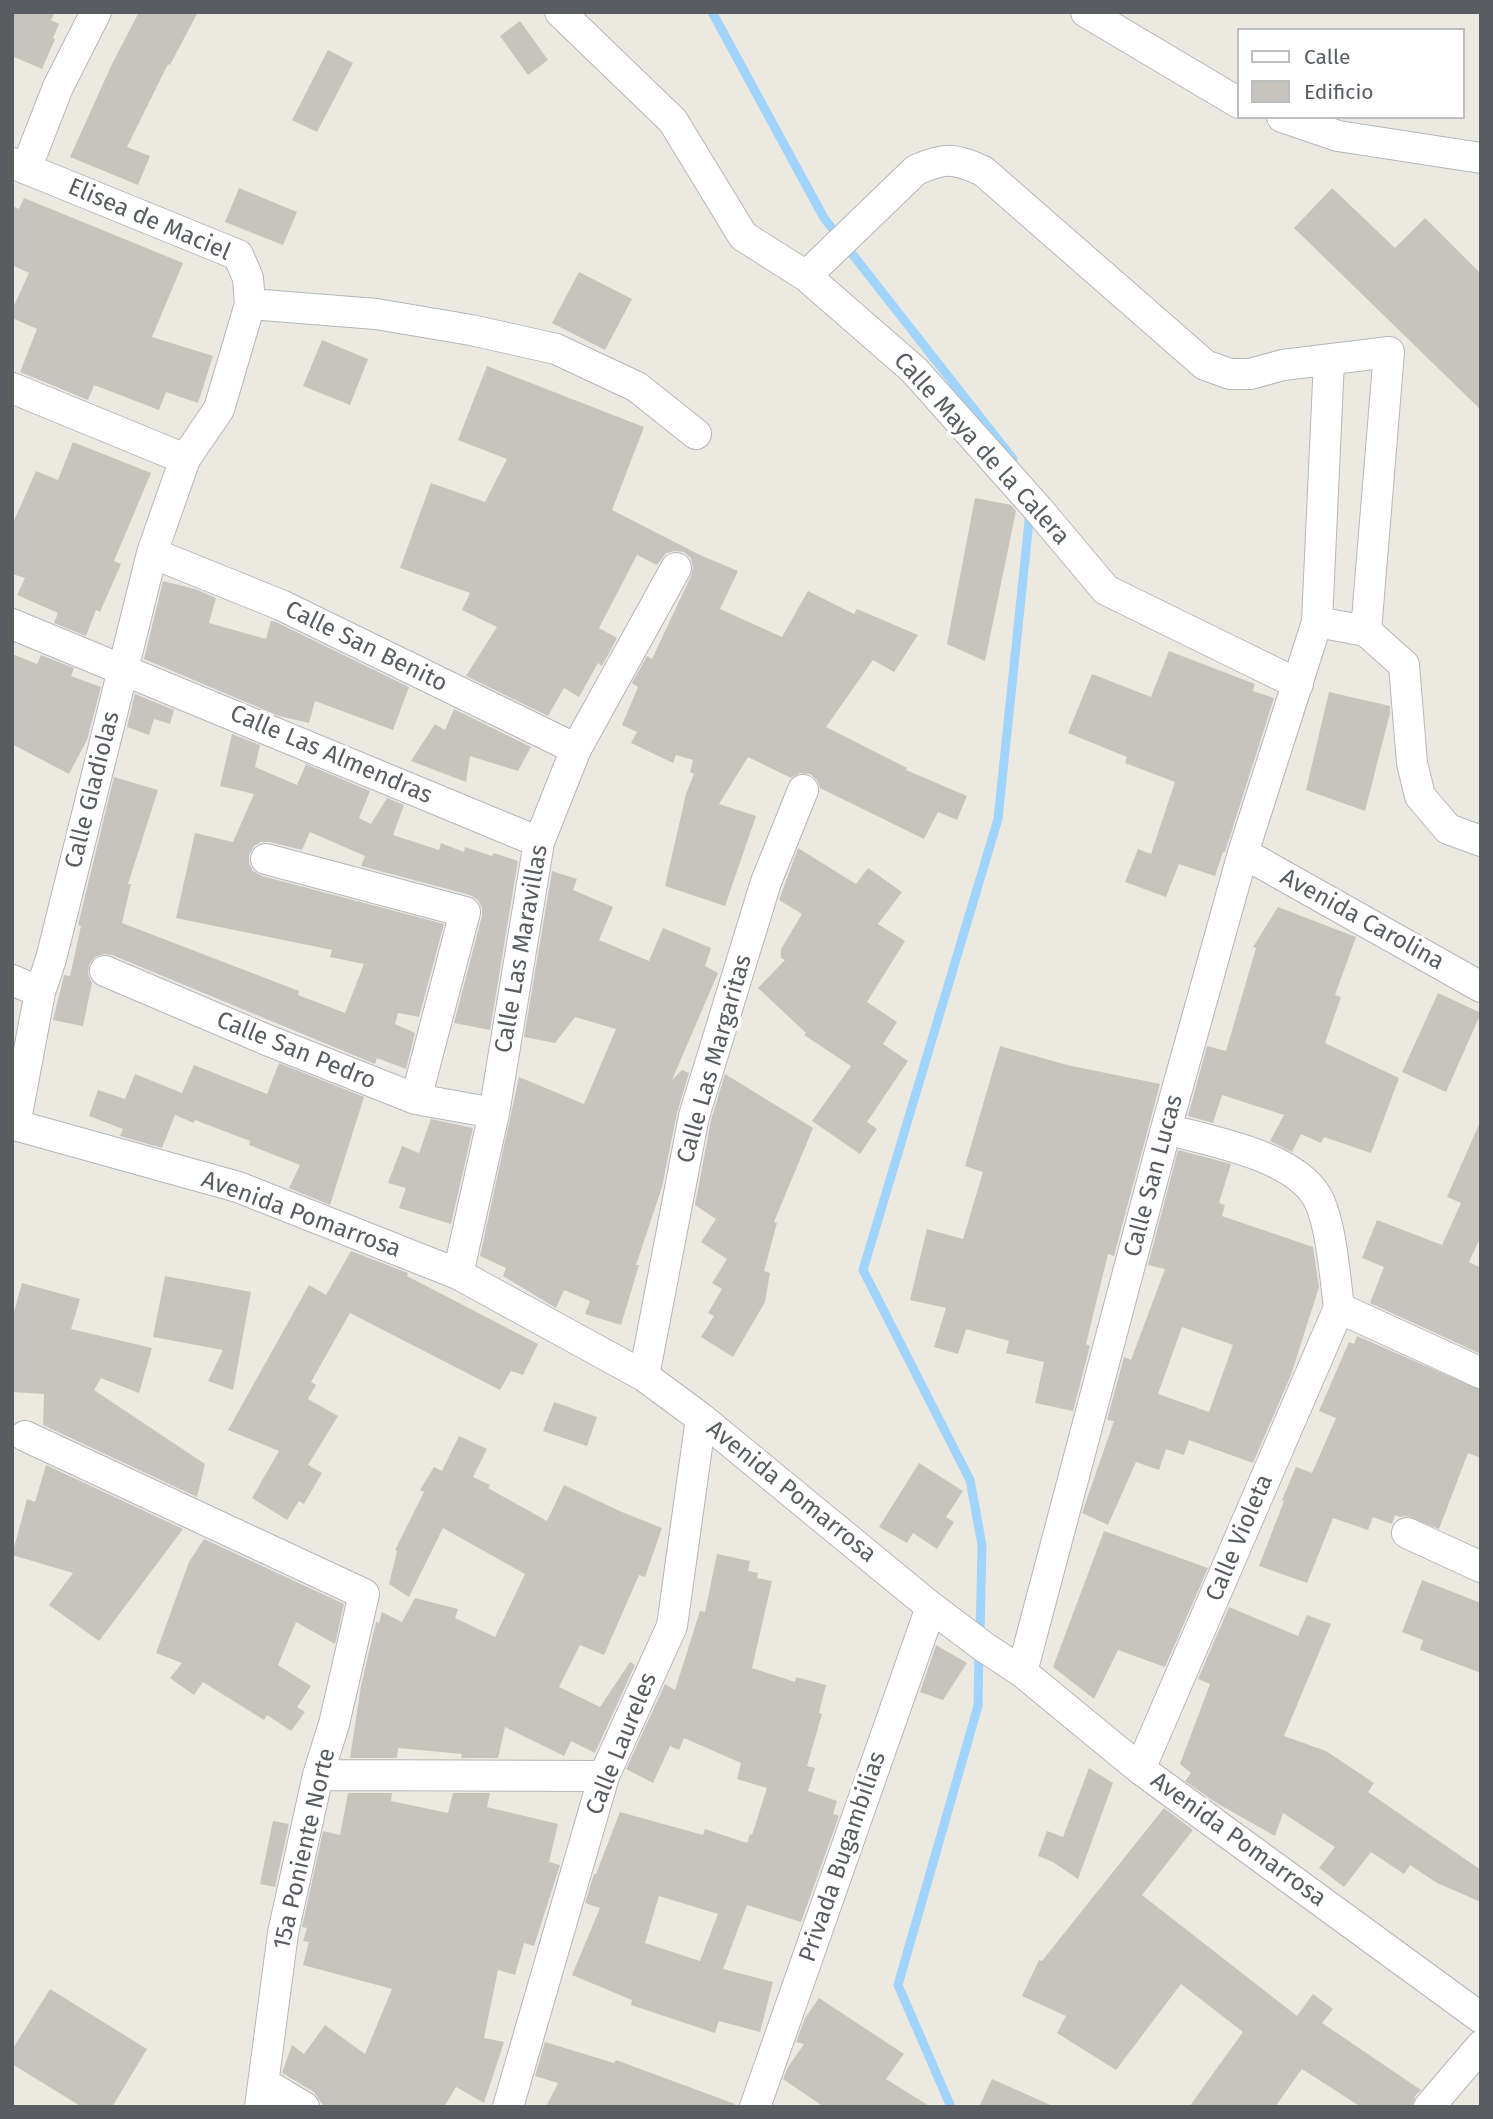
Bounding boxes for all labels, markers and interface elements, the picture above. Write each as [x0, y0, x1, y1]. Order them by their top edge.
legend [1238, 28, 1465, 119]
text: Calle [1304, 44, 1350, 70]
text: Edificio [1304, 79, 1374, 105]
street label: Elisea de Maciel [63, 173, 235, 267]
street label: Calle Maya de la Calera [887, 347, 1075, 551]
street label: Calle San Benito [280, 595, 452, 699]
street label: Calle Las Almendras [226, 699, 436, 811]
street label: Calle Gladiolas [60, 709, 126, 871]
street label: Calle Las Maravillas [490, 843, 554, 1055]
street label: Avenida Carolina [1275, 863, 1449, 977]
street label: Calle Las Margaritas [671, 951, 759, 1167]
street label: Calle San Pedro [212, 1006, 380, 1096]
street label: Calle San Lucas [1119, 1092, 1189, 1260]
street label: Avenida Pomarrosa [197, 1166, 405, 1264]
street label: Avenida Pomarrosa [700, 1415, 882, 1569]
street label: Calle Violeta [1200, 1470, 1280, 1606]
street label: Calle Laureles [580, 1669, 664, 1819]
street label: 15a Poniente Norte [268, 1745, 342, 1953]
street label: Privada Bugambilias [793, 1748, 893, 1966]
street label: Avenida Pomarrosa [1145, 1767, 1331, 1913]

